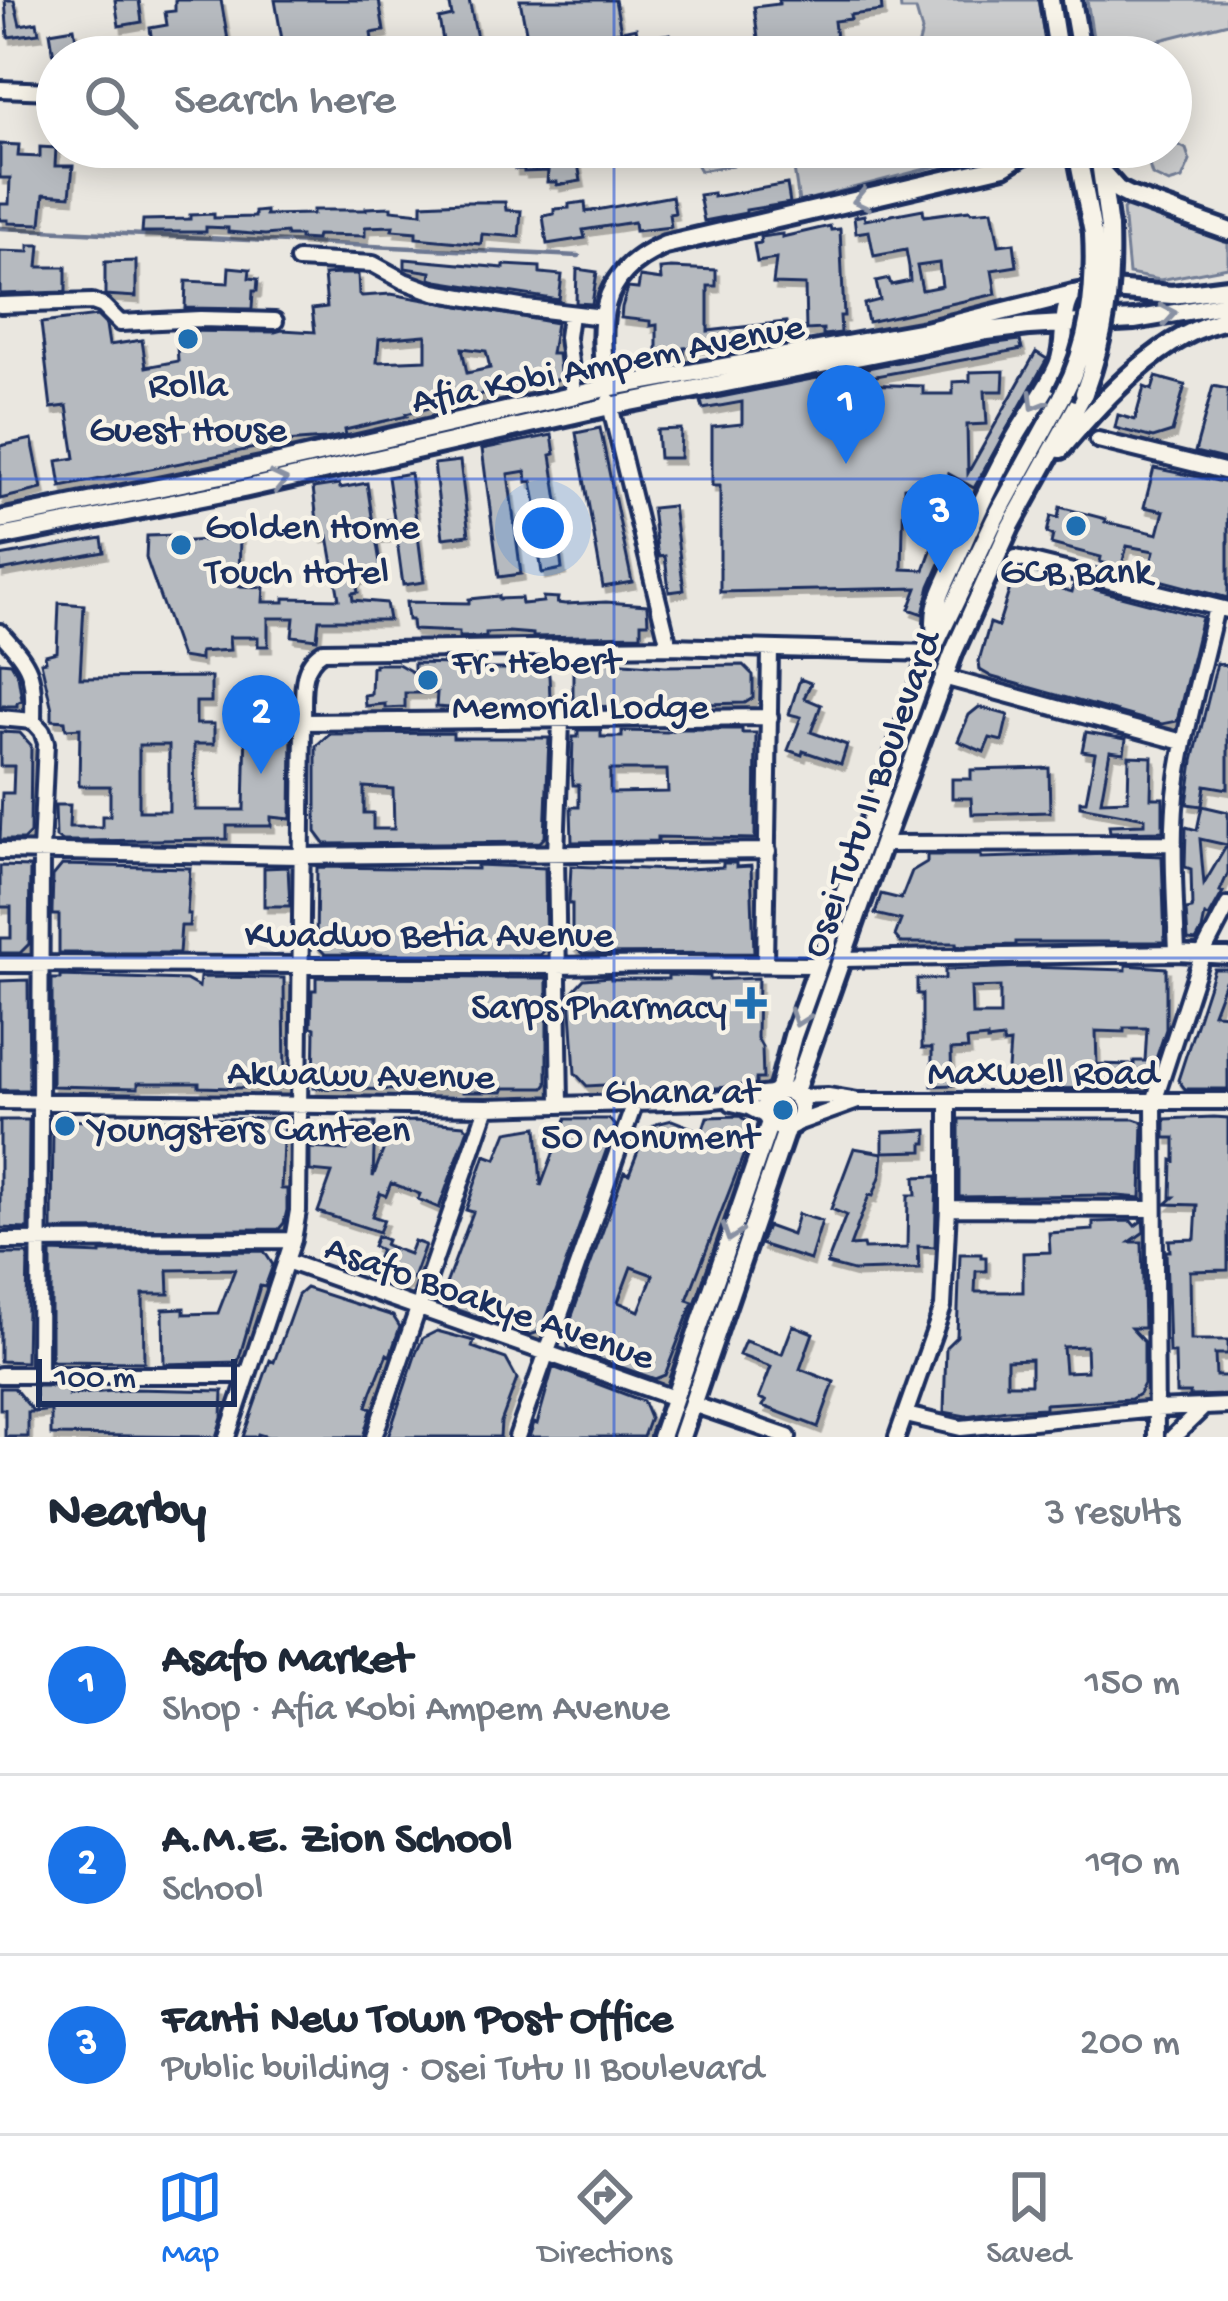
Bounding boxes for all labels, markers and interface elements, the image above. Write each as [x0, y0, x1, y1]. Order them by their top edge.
search box [36, 36, 1192, 168]
icon: search [78, 69, 144, 135]
text: Search here [174, 76, 396, 129]
one-way arrow [852, 186, 872, 211]
one-way arrow [1158, 302, 1178, 328]
street label: Afia Kobi Ampem Avenue [408, 306, 809, 427]
marker: Rolla Guest House [175, 326, 201, 352]
place label: Rolla Guest House [89, 365, 288, 456]
pin: 1 [807, 365, 885, 464]
one-way arrow [1028, 389, 1050, 411]
one-way arrow [269, 470, 289, 495]
pin: 3 [901, 474, 979, 573]
your location [513, 498, 573, 558]
place label: Golden Home Touch Hotel [203, 507, 420, 598]
marker: GCB Bank [1063, 513, 1089, 539]
marker: Golden Home Touch Hotel [168, 532, 194, 558]
place label: GCB Bank [1000, 552, 1156, 598]
street label: Osei Tutu II Boulevard [794, 623, 956, 964]
place label: Fr. Hebert Memorial Lodge [451, 642, 709, 733]
marker: Fr. Hebert Memorial Lodge [415, 667, 441, 693]
pin: 2 [222, 675, 300, 774]
street label: Kwadwo Betia Avenue [245, 915, 614, 961]
place label: Sarps Pharmacy [471, 987, 727, 1033]
marker: Sarps Pharmacy [738, 990, 764, 1016]
one-way arrow [789, 1007, 813, 1028]
street label: Akwawu Avenue [227, 1053, 496, 1103]
street label: Maxwell Road [927, 1053, 1162, 1099]
place label: Ghana at 50 Monument [541, 1072, 762, 1163]
marker: Ghana at 50 Monument [770, 1097, 796, 1123]
place label: Youngsters Canteen [85, 1110, 411, 1156]
marker: Youngsters Canteen [52, 1113, 78, 1139]
one-way arrow [721, 1221, 745, 1242]
street label: Asafo Boakye Avenue [318, 1228, 660, 1384]
scale bar [36, 1353, 237, 1406]
text: 100 m [54, 1361, 136, 1399]
text: Nearby [48, 1485, 206, 1545]
text: 3 results [1045, 1492, 1180, 1538]
text: Asafo Market [162, 1635, 412, 1688]
text: 1 [79, 1662, 95, 1708]
text: 150 m [1085, 1662, 1180, 1708]
text: Shop · Afia Kobi Ampem Avenue [162, 1688, 670, 1734]
text: A.M.E. Zion School [162, 1815, 512, 1868]
text: 2 [77, 1842, 97, 1888]
text: 190 m [1086, 1842, 1180, 1888]
text: School [162, 1868, 263, 1914]
text: Fanti New Town Post Office [162, 1995, 673, 2048]
text: 3 [77, 2022, 97, 2068]
text: 200 m [1080, 2022, 1180, 2068]
text: Public building · Osei Tutu II Boulevard [162, 2048, 764, 2094]
tab: Map [157, 2164, 223, 2274]
tab: Directions [538, 2164, 672, 2274]
tab: Saved [986, 2164, 1071, 2274]

